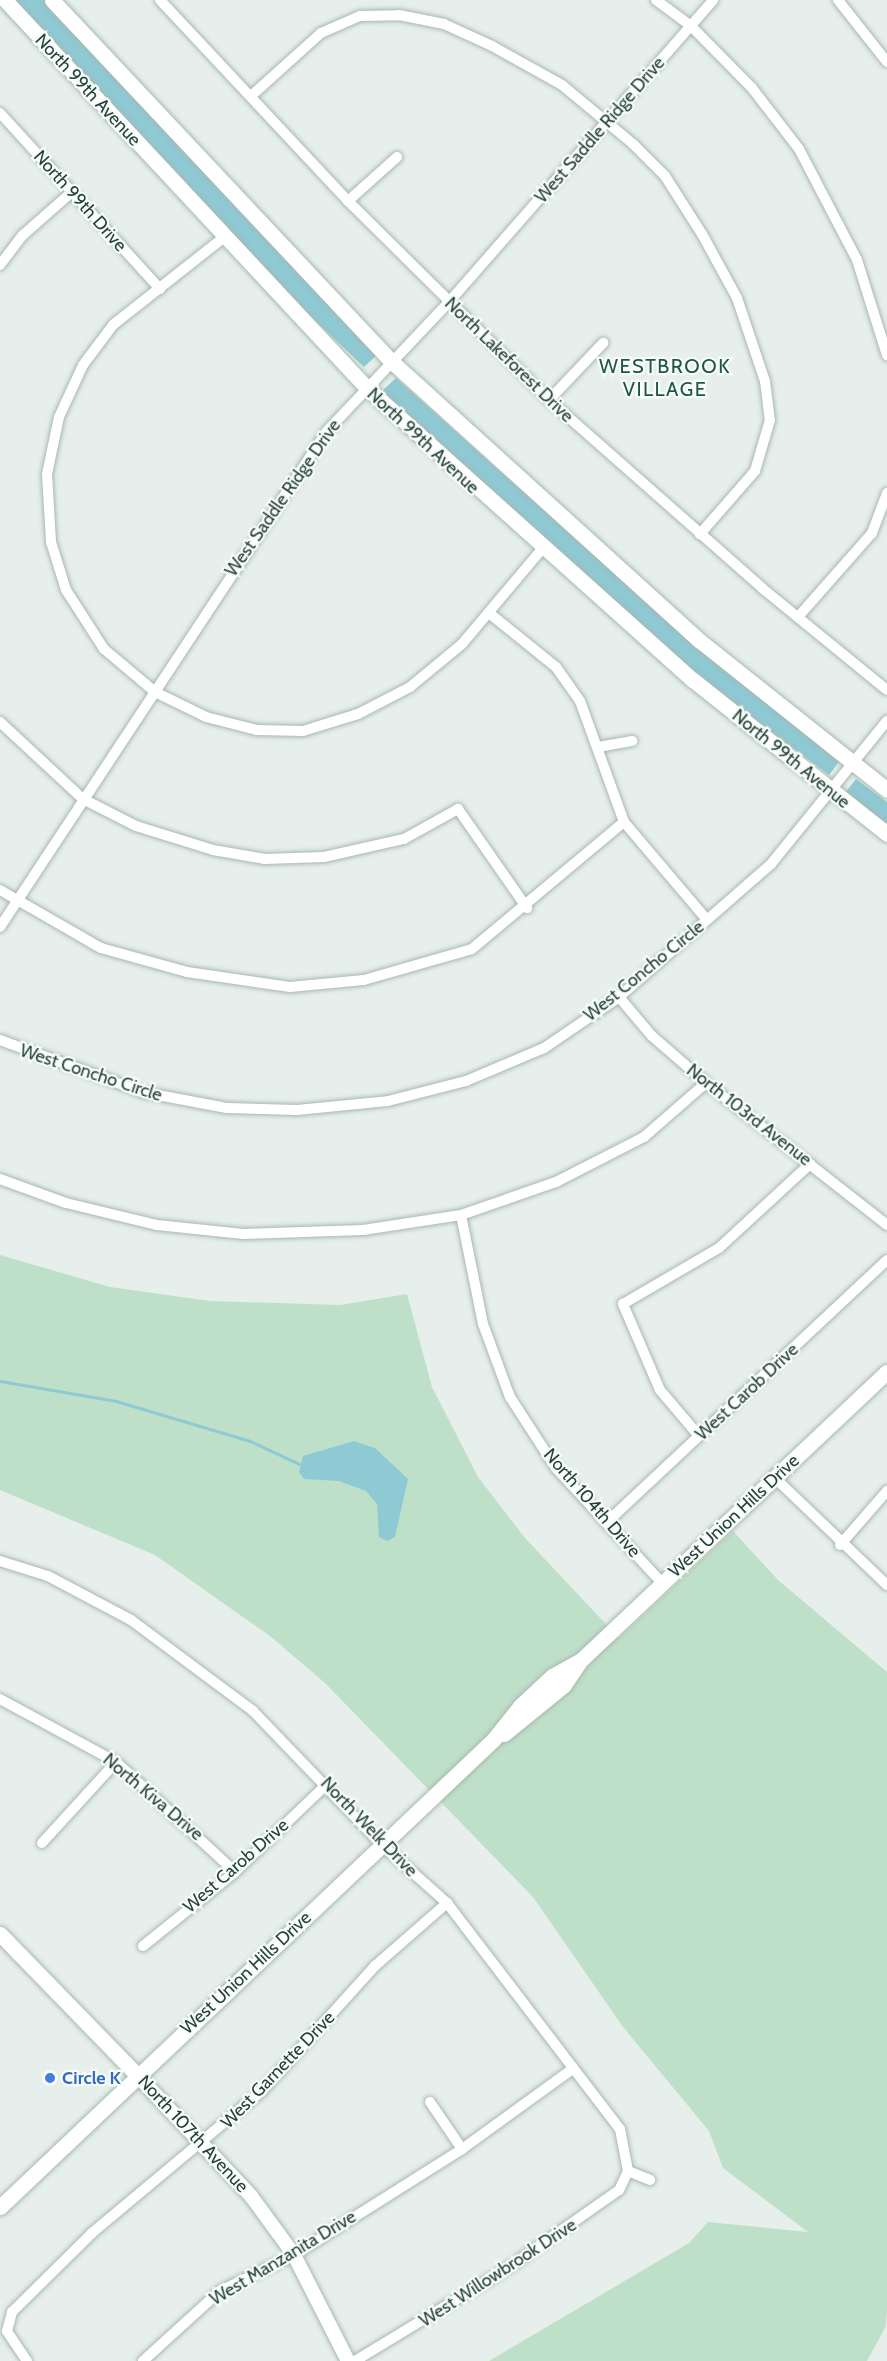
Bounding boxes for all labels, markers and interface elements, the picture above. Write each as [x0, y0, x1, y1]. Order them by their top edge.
street label: North 99th Avenue [31, 30, 145, 150]
street label: West Saddle Ridge Drive [531, 52, 669, 208]
street label: North 99th Drive [29, 146, 131, 256]
street label: North Lakeforest Drive [440, 293, 578, 427]
district label: WESTBROOK VILLAGE [599, 355, 731, 402]
street label: North 99th Avenue [363, 384, 483, 498]
street label: West Saddle Ridge Drive [221, 415, 345, 581]
street label: North 99th Avenue [728, 705, 854, 813]
street label: West Concho Circle [580, 916, 708, 1026]
street label: West Concho Circle [17, 1040, 165, 1106]
street label: North 103rd Avenue [682, 1060, 816, 1170]
street label: West Carob Drive [691, 1339, 803, 1445]
street label: North 104th Drive [539, 1444, 645, 1562]
street label: West Union Hills Drive [664, 1450, 804, 1582]
street label: North Kiva Drive [99, 1749, 207, 1845]
street label: North Welk Drive [316, 1773, 422, 1881]
street label: West Carob Drive [179, 1814, 293, 1918]
street label: West Union Hills Drive [176, 1907, 316, 2039]
street label: West Garnette Drive [217, 2007, 339, 2133]
place label: Circle K [62, 2067, 121, 2089]
marker: Circle K [43, 2071, 57, 2085]
street label: North 107th Avenue [133, 2071, 253, 2197]
street label: West Manzanita Drive [206, 2206, 360, 2310]
street label: West Willowbrook Drive [415, 2214, 581, 2332]

